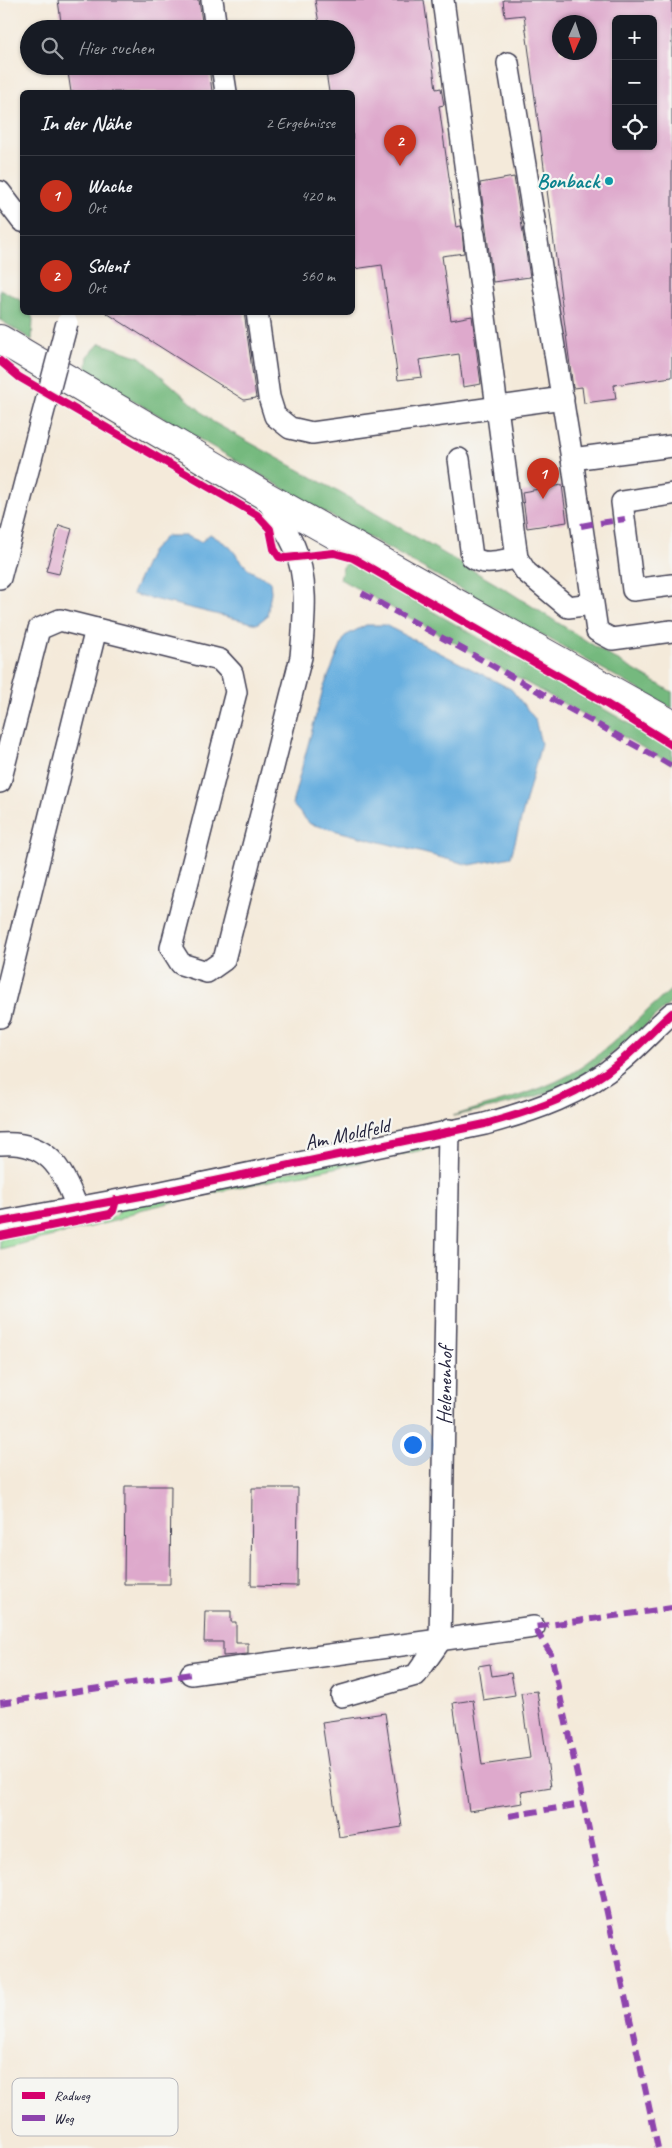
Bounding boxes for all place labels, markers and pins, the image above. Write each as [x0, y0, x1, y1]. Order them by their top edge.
pin: 2 [384, 125, 416, 166]
place label: Bonback [537, 168, 601, 194]
marker: Bonback [603, 175, 615, 187]
pin: 1 [527, 458, 559, 499]

